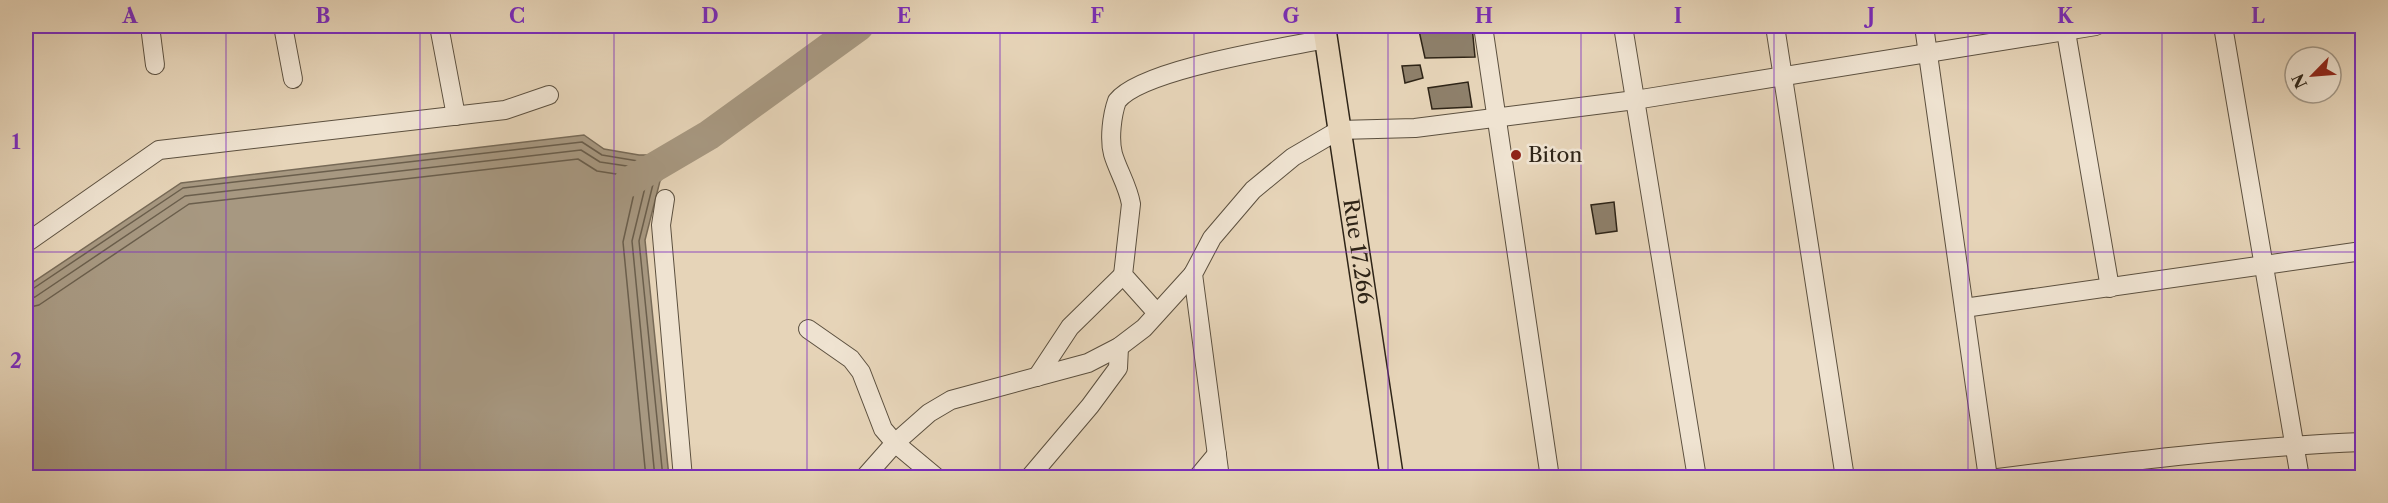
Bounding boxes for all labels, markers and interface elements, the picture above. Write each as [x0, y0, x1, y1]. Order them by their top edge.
text: A [121, 4, 138, 28]
text: B [316, 4, 331, 28]
text: C [509, 4, 525, 28]
text: D [701, 4, 719, 28]
text: E [897, 4, 911, 28]
text: F [1090, 4, 1104, 28]
text: G [1283, 4, 1300, 28]
text: H [1475, 4, 1493, 28]
text: I [1674, 4, 1682, 28]
text: J [1863, 4, 1875, 28]
text: K [2057, 4, 2074, 28]
text: L [2251, 4, 2265, 28]
north arrow [2283, 45, 2343, 105]
text: N [2287, 71, 2311, 92]
text: 1 [12, 130, 21, 154]
place label: Biton [1528, 142, 1582, 167]
marker: Biton [1509, 148, 1523, 162]
street label: Rue 17.266 [1338, 197, 1379, 306]
text: 2 [10, 349, 22, 373]

